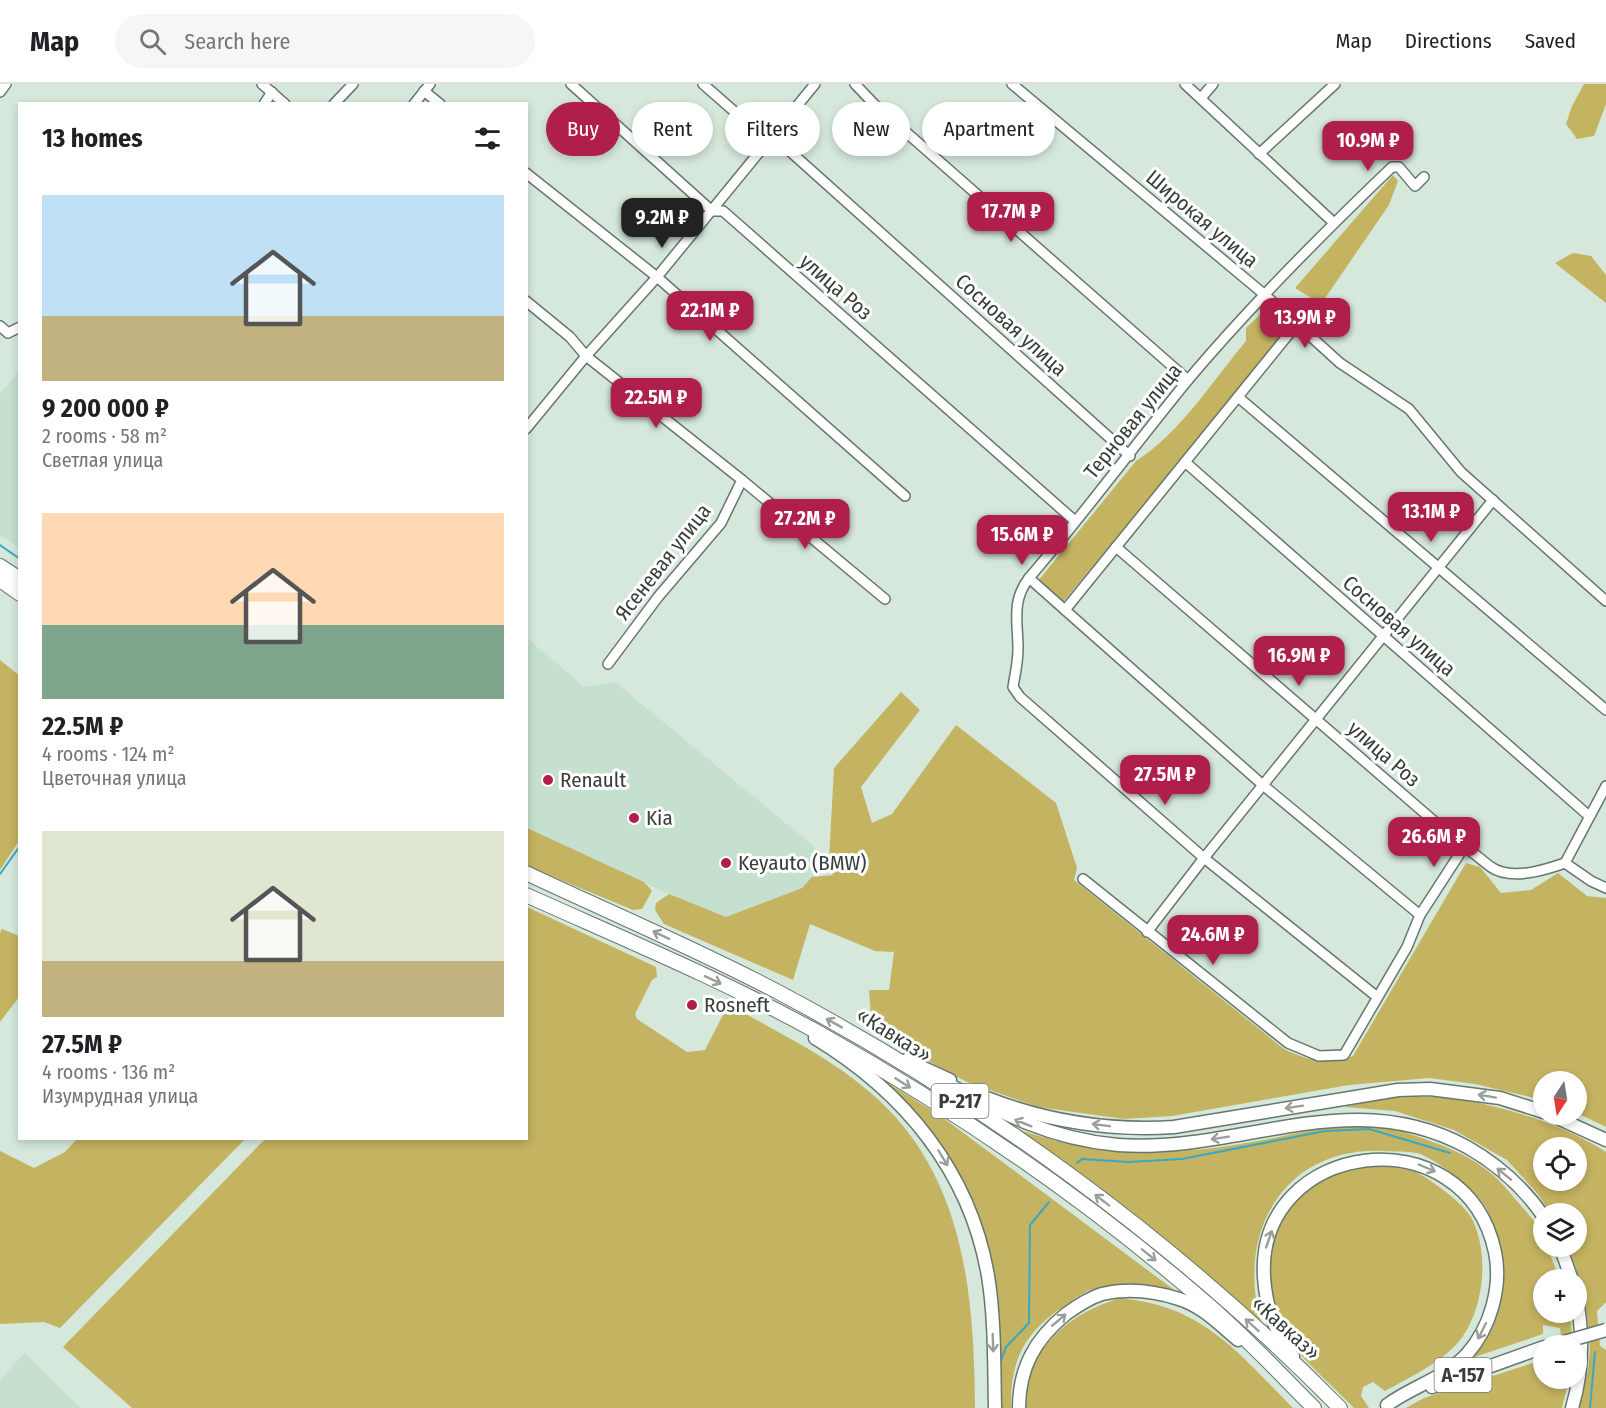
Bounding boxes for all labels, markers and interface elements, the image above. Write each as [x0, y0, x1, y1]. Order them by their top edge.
search box [115, 14, 535, 68]
text: Map [30, 25, 79, 58]
icon: search [136, 25, 169, 58]
text: Search here [184, 28, 290, 55]
text: Map [1335, 28, 1372, 54]
text: Directions [1405, 28, 1492, 54]
text: Saved [1525, 28, 1576, 54]
chip: Buy [546, 102, 620, 156]
chip: Rent [632, 102, 713, 156]
chip: Filters [725, 102, 820, 156]
chip: New [832, 102, 910, 156]
chip: Apartment [922, 102, 1055, 156]
pin: 10.9M ₽ [1313, 121, 1423, 172]
icon: filters [471, 122, 504, 155]
text: 13 homes [42, 123, 143, 154]
text: 10.9M ₽ [1336, 128, 1400, 152]
street label: Широкая улица [1141, 164, 1263, 274]
pin: 17.7M ₽ [956, 192, 1066, 243]
pin: 9.2M ₽ [613, 198, 711, 249]
text: 17.7M ₽ [981, 199, 1041, 223]
text: 9.2M ₽ [635, 205, 689, 229]
icon: home [219, 234, 327, 342]
street label: улица Роз [794, 248, 878, 326]
street label: Сосновая улица [950, 268, 1072, 382]
pin: 22.1M ₽ [655, 291, 765, 342]
text: 22.1M ₽ [681, 298, 739, 322]
pin: 13.9M ₽ [1250, 298, 1360, 349]
text: 13.9M ₽ [1274, 305, 1336, 329]
street label: Терновая улица [1079, 358, 1187, 484]
pin: 22.5M ₽ [601, 378, 711, 429]
text: 22.5M ₽ [625, 385, 687, 409]
text: 9 200 000 ₽ [42, 393, 169, 424]
text: 2 rooms · 58 m² [42, 424, 167, 448]
text: Светлая улица [42, 448, 163, 472]
pin: 13.1M ₽ [1376, 492, 1486, 543]
street label: Ясеневая улица [609, 499, 717, 625]
pin: 27.2M ₽ [750, 499, 860, 550]
text: 13.1M ₽ [1402, 499, 1460, 523]
text: 27.2M ₽ [775, 506, 835, 530]
pin: 15.6M ₽ [967, 515, 1077, 566]
text: 15.6M ₽ [991, 522, 1053, 546]
icon: home [219, 552, 327, 660]
street label: Сосновая улица [1337, 570, 1461, 682]
pin: 16.9M ₽ [1244, 636, 1354, 687]
text: 16.9M ₽ [1268, 643, 1330, 667]
text: 22.5M ₽ [42, 711, 123, 742]
street label: улица Роз [1342, 715, 1426, 793]
text: 4 rooms · 124 m² [42, 742, 175, 766]
pin: 27.5M ₽ [1110, 755, 1220, 806]
text: 27.5M ₽ [1134, 762, 1196, 786]
text: Цветочная улица [42, 766, 187, 790]
place label: Renault [560, 767, 626, 793]
marker: Renault [541, 773, 555, 787]
place label: Kia [646, 805, 673, 831]
marker: Kia [627, 811, 641, 825]
pin: 26.6M ₽ [1379, 817, 1489, 868]
text: 26.6M ₽ [1402, 824, 1466, 848]
place label: Keyauto (BMW) [738, 850, 867, 876]
marker: Keyauto (BMW) [719, 856, 733, 870]
icon: home [219, 870, 327, 978]
pin: 24.6M ₽ [1158, 915, 1268, 966]
text: 24.6M ₽ [1181, 922, 1245, 946]
one-way arrow [652, 928, 670, 940]
one-way arrow [704, 975, 722, 987]
place label: Rosneft [704, 992, 770, 1018]
marker: Rosneft [685, 998, 699, 1012]
street label: «Кавказ» [852, 1002, 936, 1068]
one-way arrow [826, 1017, 843, 1029]
text: 27.5M ₽ [42, 1029, 122, 1060]
text: 4 rooms · 136 m² [42, 1060, 175, 1084]
north arrow [1533, 1071, 1587, 1125]
map controls [1533, 1071, 1587, 1389]
one-way arrow [894, 1077, 911, 1089]
text: Изумрудная улица [42, 1084, 198, 1108]
road number: Р-217 [932, 1084, 988, 1118]
one-way arrow [1478, 1090, 1498, 1101]
one-way arrow [1285, 1102, 1305, 1113]
one-way arrow [1014, 1117, 1033, 1128]
one-way arrow [1092, 1119, 1112, 1130]
one-way arrow [1210, 1133, 1230, 1144]
button: locate [1533, 1137, 1587, 1191]
one-way arrow [938, 1149, 950, 1166]
one-way arrow [1417, 1163, 1435, 1174]
one-way arrow [1497, 1167, 1513, 1180]
one-way arrow [1094, 1194, 1110, 1207]
button: layers [1533, 1203, 1587, 1257]
one-way arrow [1265, 1230, 1276, 1249]
one-way arrow [1141, 1248, 1156, 1262]
button: + [1533, 1269, 1587, 1323]
street label: «Кавказ» [1246, 1290, 1326, 1366]
one-way arrow [1051, 1314, 1067, 1327]
one-way arrow [1245, 1318, 1260, 1332]
one-way arrow [1476, 1322, 1488, 1339]
one-way arrow [987, 1333, 999, 1353]
button: − [1533, 1335, 1587, 1389]
road number: А-157 [1434, 1358, 1492, 1392]

